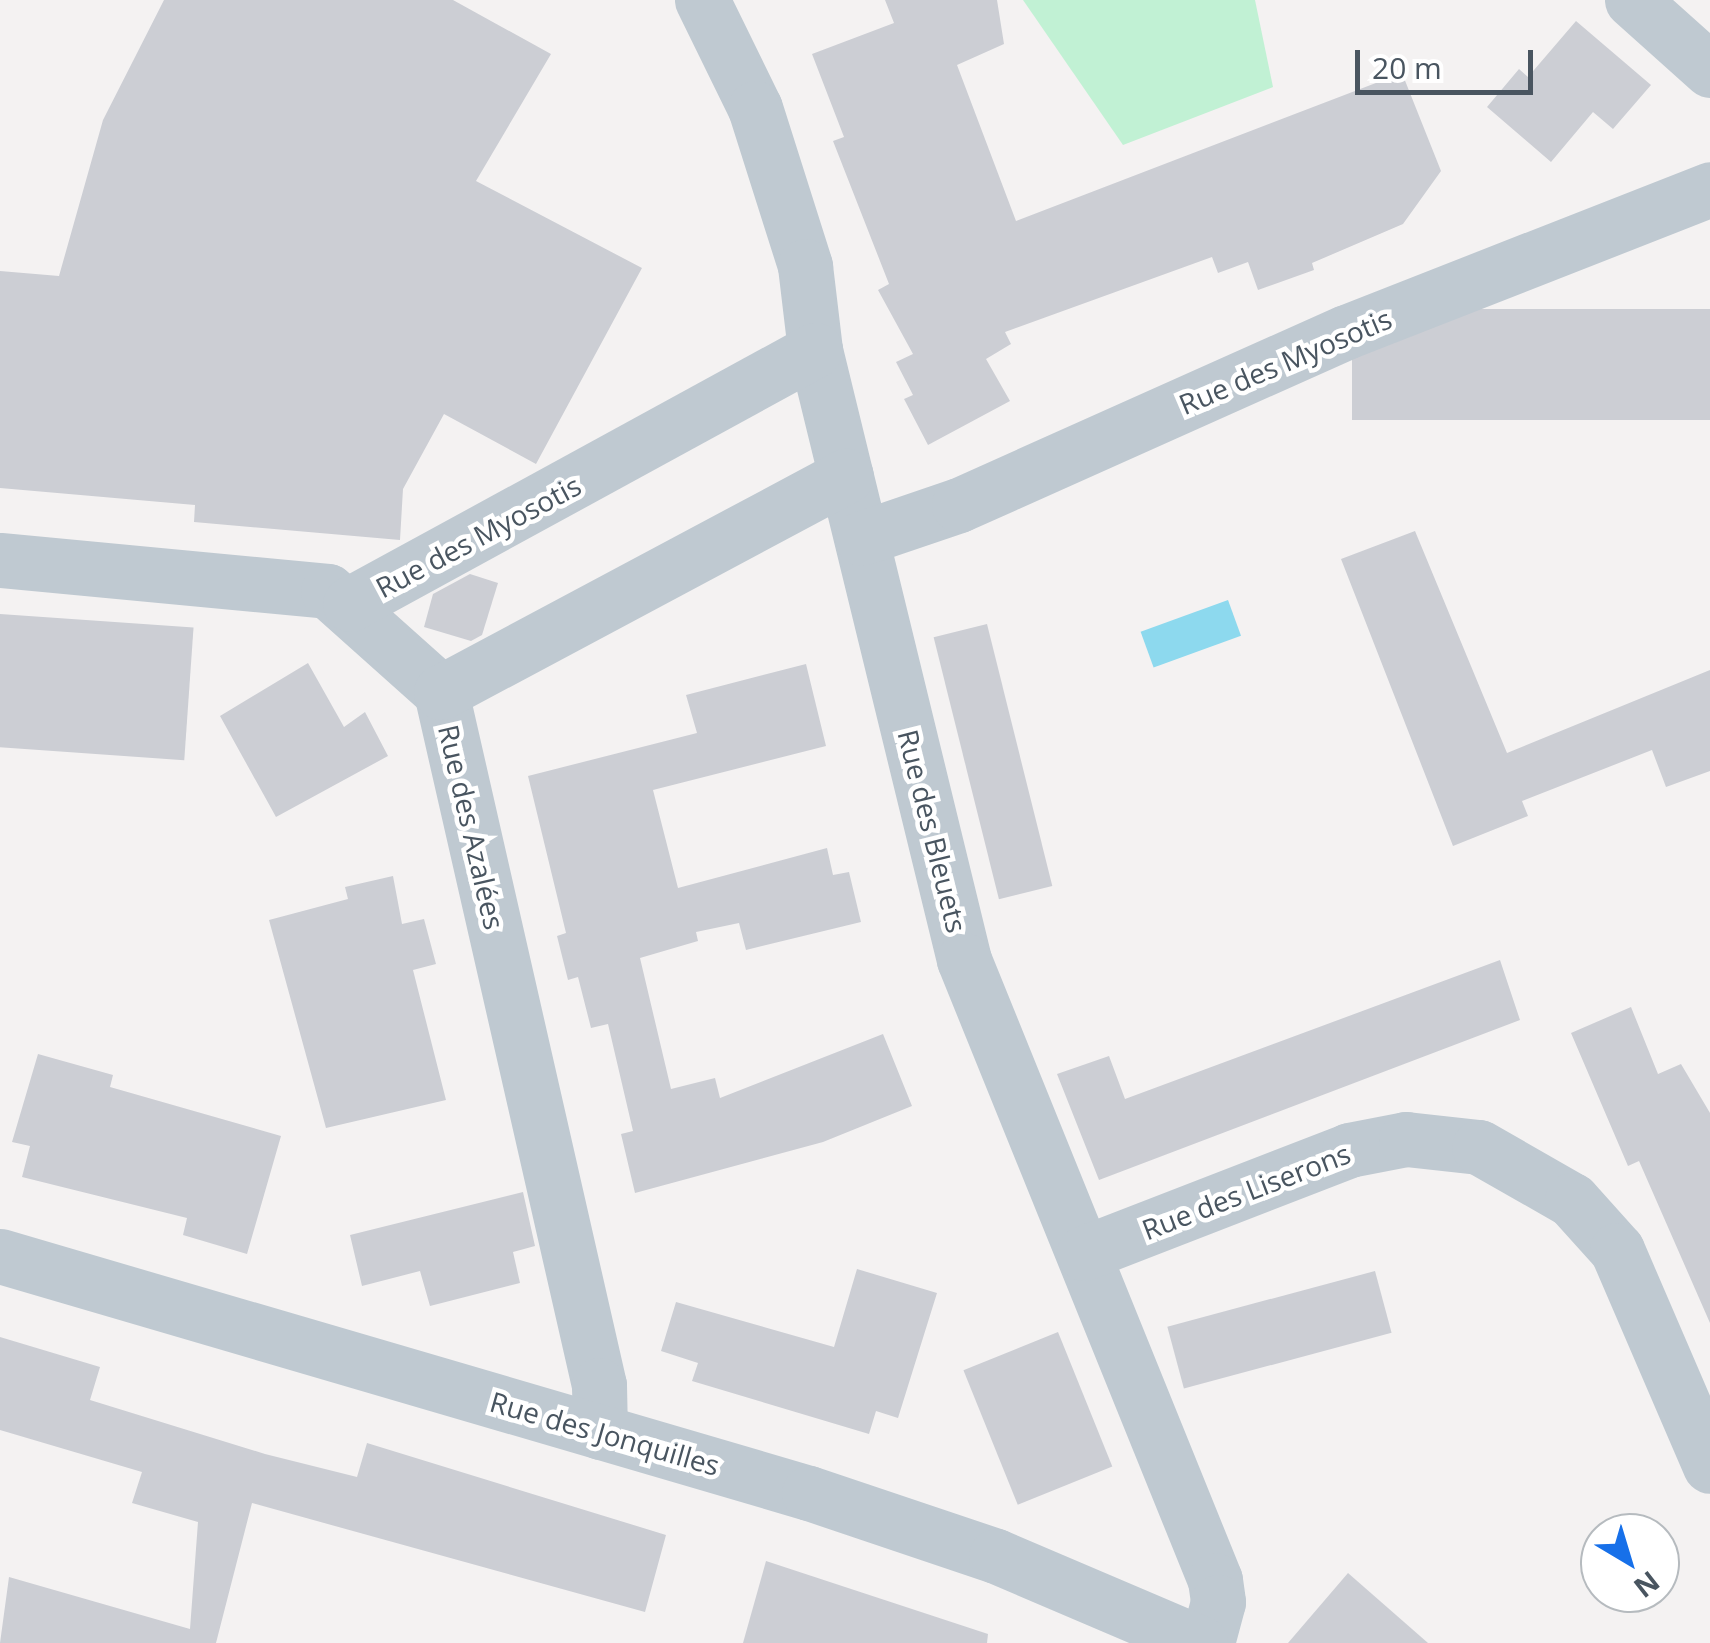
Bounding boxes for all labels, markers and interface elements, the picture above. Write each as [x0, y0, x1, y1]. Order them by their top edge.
scale bar [1360, 30, 1538, 92]
text: 20 m [1372, 47, 1442, 88]
street label: Rue des Myosotis [1174, 301, 1396, 421]
street label: Rue des Myosotis [370, 468, 586, 604]
street label: Rue des Azalées [432, 721, 512, 933]
street label: Rue des Bleuets [892, 726, 974, 936]
street label: Rue des Liserons [1137, 1136, 1355, 1246]
street label: Rue des Jonquilles [486, 1384, 724, 1482]
north arrow [1580, 1513, 1680, 1613]
text: N [1627, 1563, 1668, 1607]

